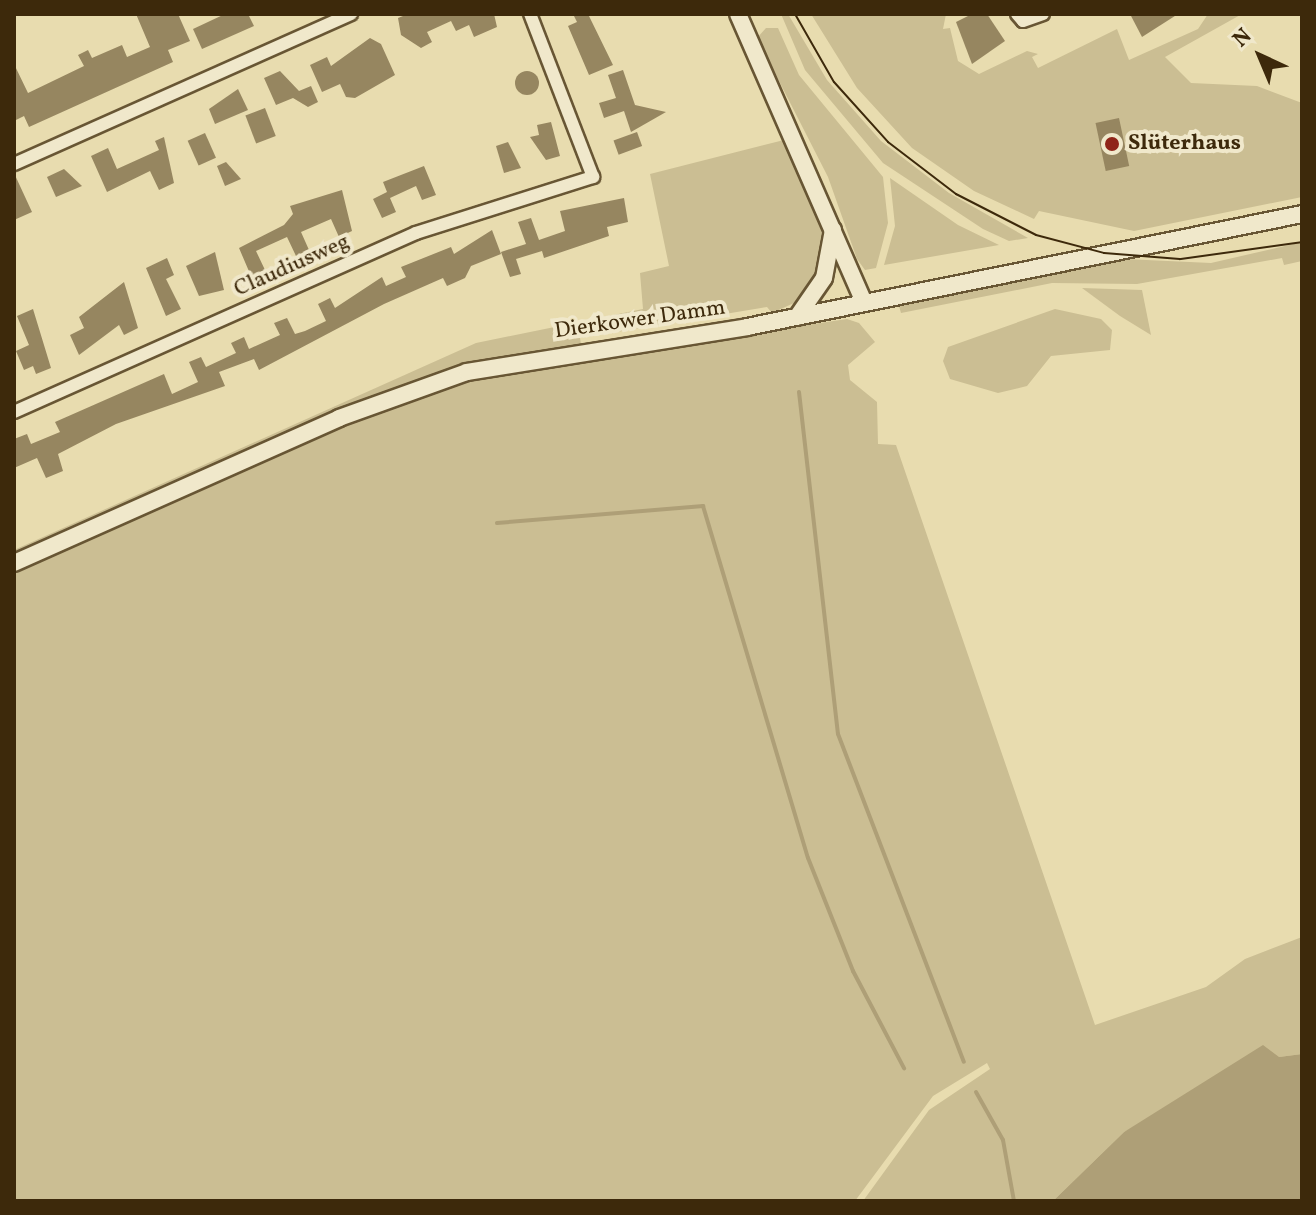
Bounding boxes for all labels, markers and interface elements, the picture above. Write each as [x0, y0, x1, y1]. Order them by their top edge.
north arrow [1220, 16, 1300, 96]
text: N [1226, 22, 1259, 55]
place label: Slüterhaus [1128, 131, 1241, 157]
marker: Slüterhaus [1103, 135, 1121, 153]
street label: Claudiusweg [230, 229, 354, 303]
street label: Dierkower Damm [553, 295, 727, 345]

